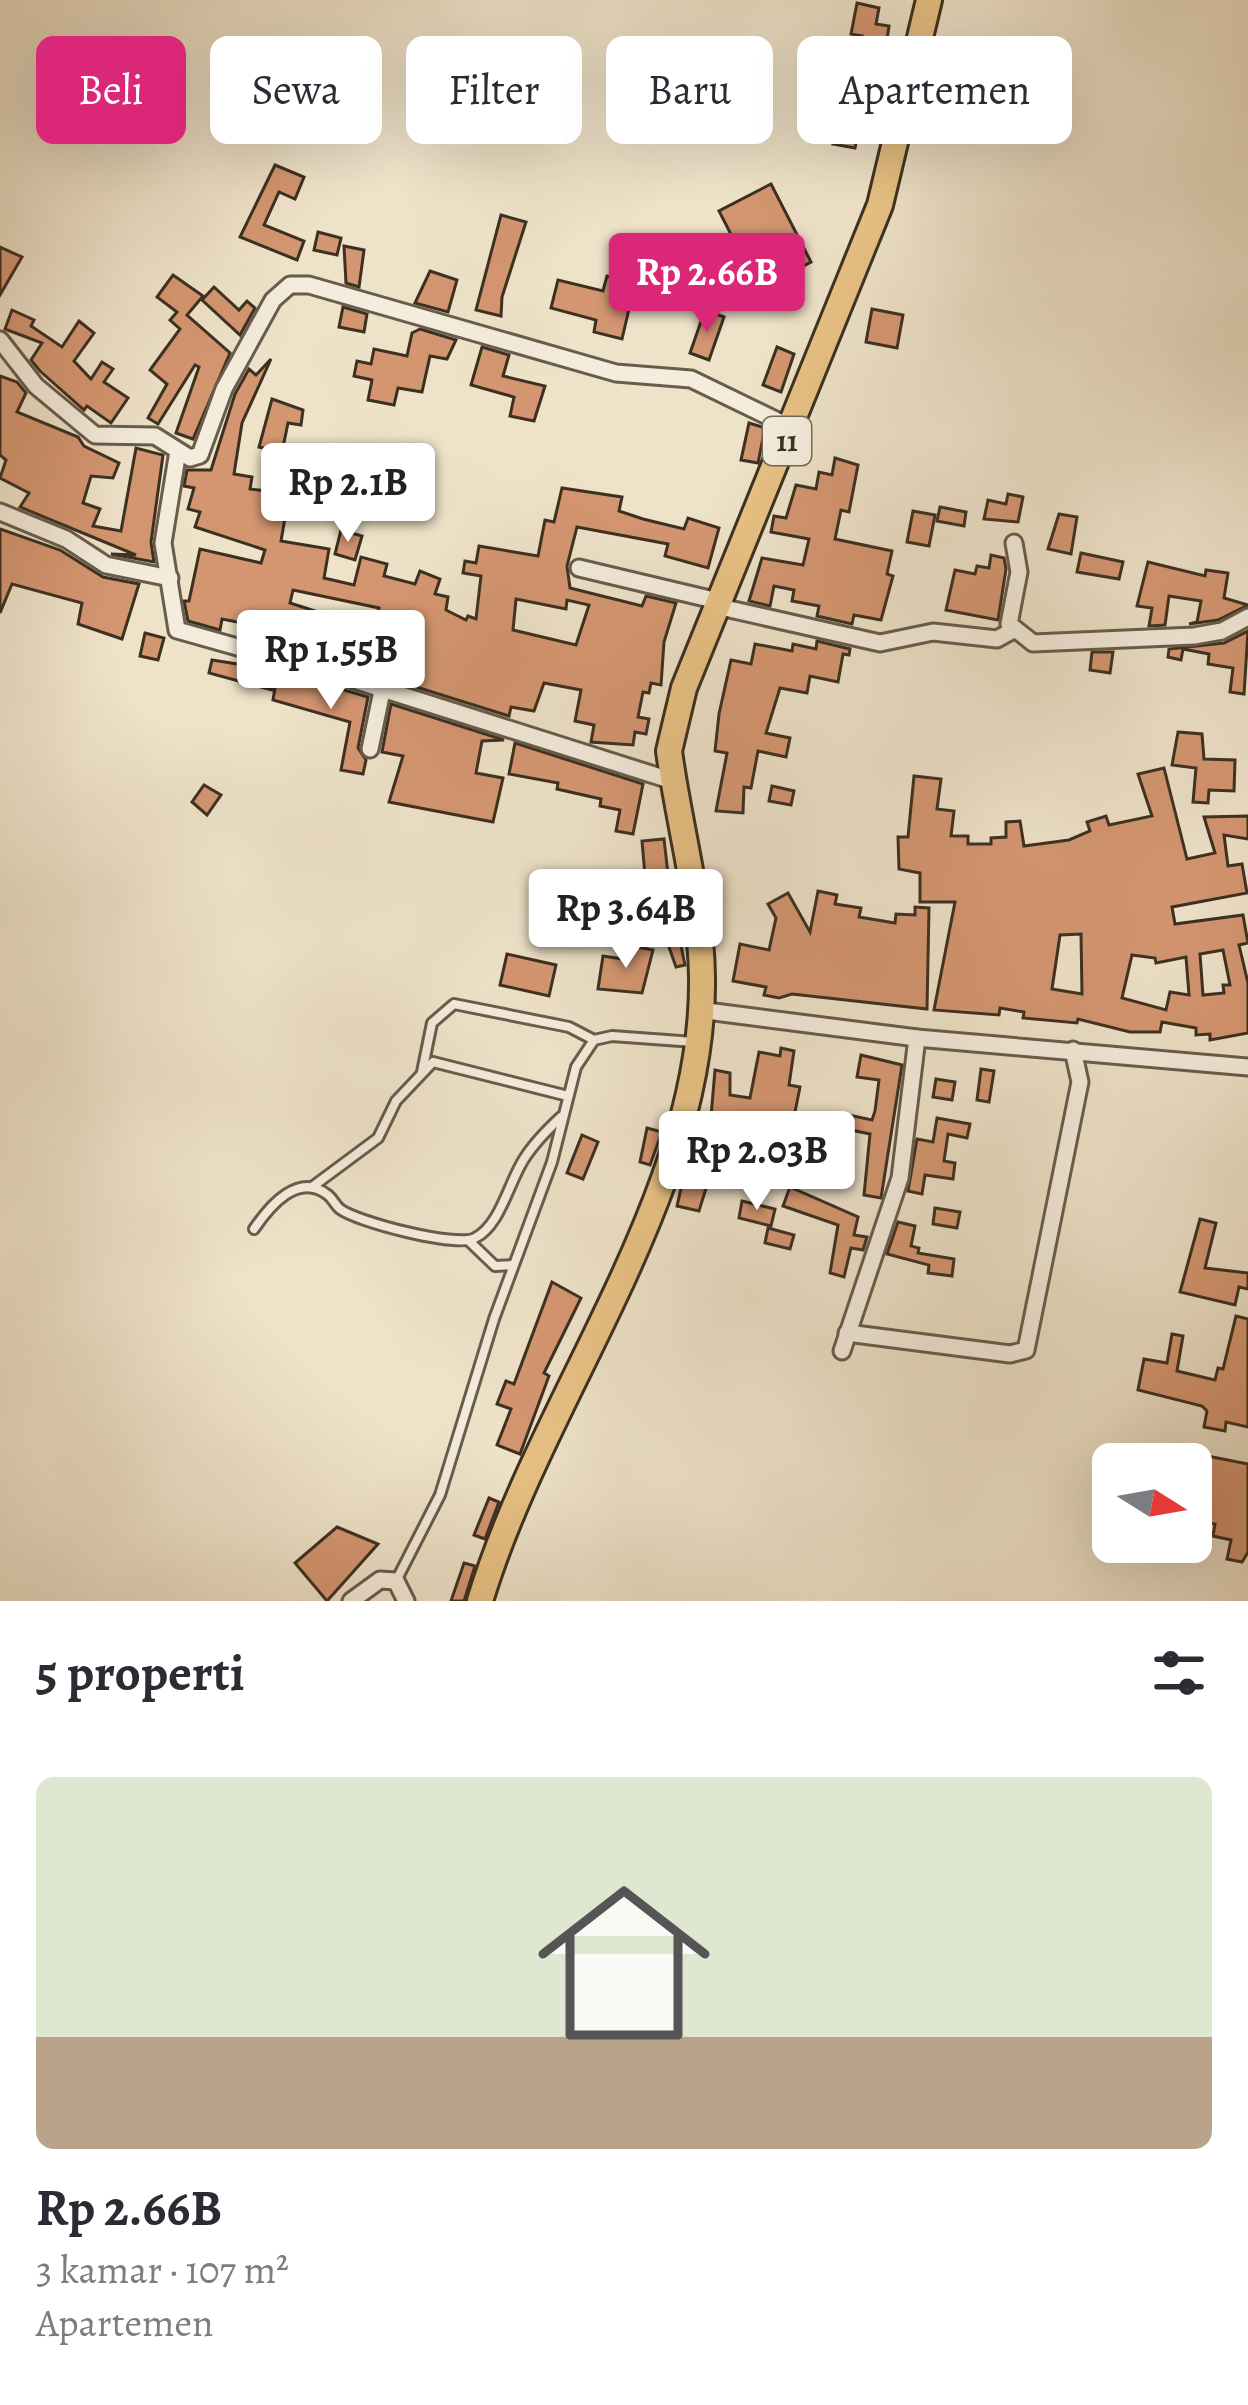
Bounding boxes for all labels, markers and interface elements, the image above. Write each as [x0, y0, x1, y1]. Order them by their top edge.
chip: Beli [36, 36, 186, 144]
chip: Sewa [210, 36, 382, 144]
chip: Filter [406, 36, 582, 144]
chip: Baru [606, 36, 773, 144]
chip: Apartemen [797, 36, 1072, 144]
pin: Rp 2.66B [583, 233, 831, 335]
text: Rp 2.66B [636, 245, 778, 298]
road number: 11 [763, 417, 811, 465]
pin: Rp 2.1B [237, 443, 459, 545]
text: Rp 2.1B [288, 455, 408, 508]
pin: Rp 1.55B [207, 610, 455, 712]
text: Rp 1.55B [264, 622, 398, 675]
pin: Rp 3.64B [502, 869, 750, 971]
text: Rp 3.64B [556, 881, 696, 934]
pin: Rp 2.03B [633, 1111, 881, 1213]
text: Rp 2.03B [686, 1123, 828, 1176]
north arrow [1092, 1443, 1212, 1563]
map controls [1092, 1443, 1212, 1563]
text: 5 properti [36, 1638, 245, 1708]
icon: filters [1146, 1640, 1212, 1706]
icon: home [516, 1855, 732, 2071]
text: Rp 2.66B [36, 2173, 222, 2243]
text: 3 kamar · 107 m² [36, 2243, 289, 2296]
text: Apartemen [36, 2296, 213, 2349]

